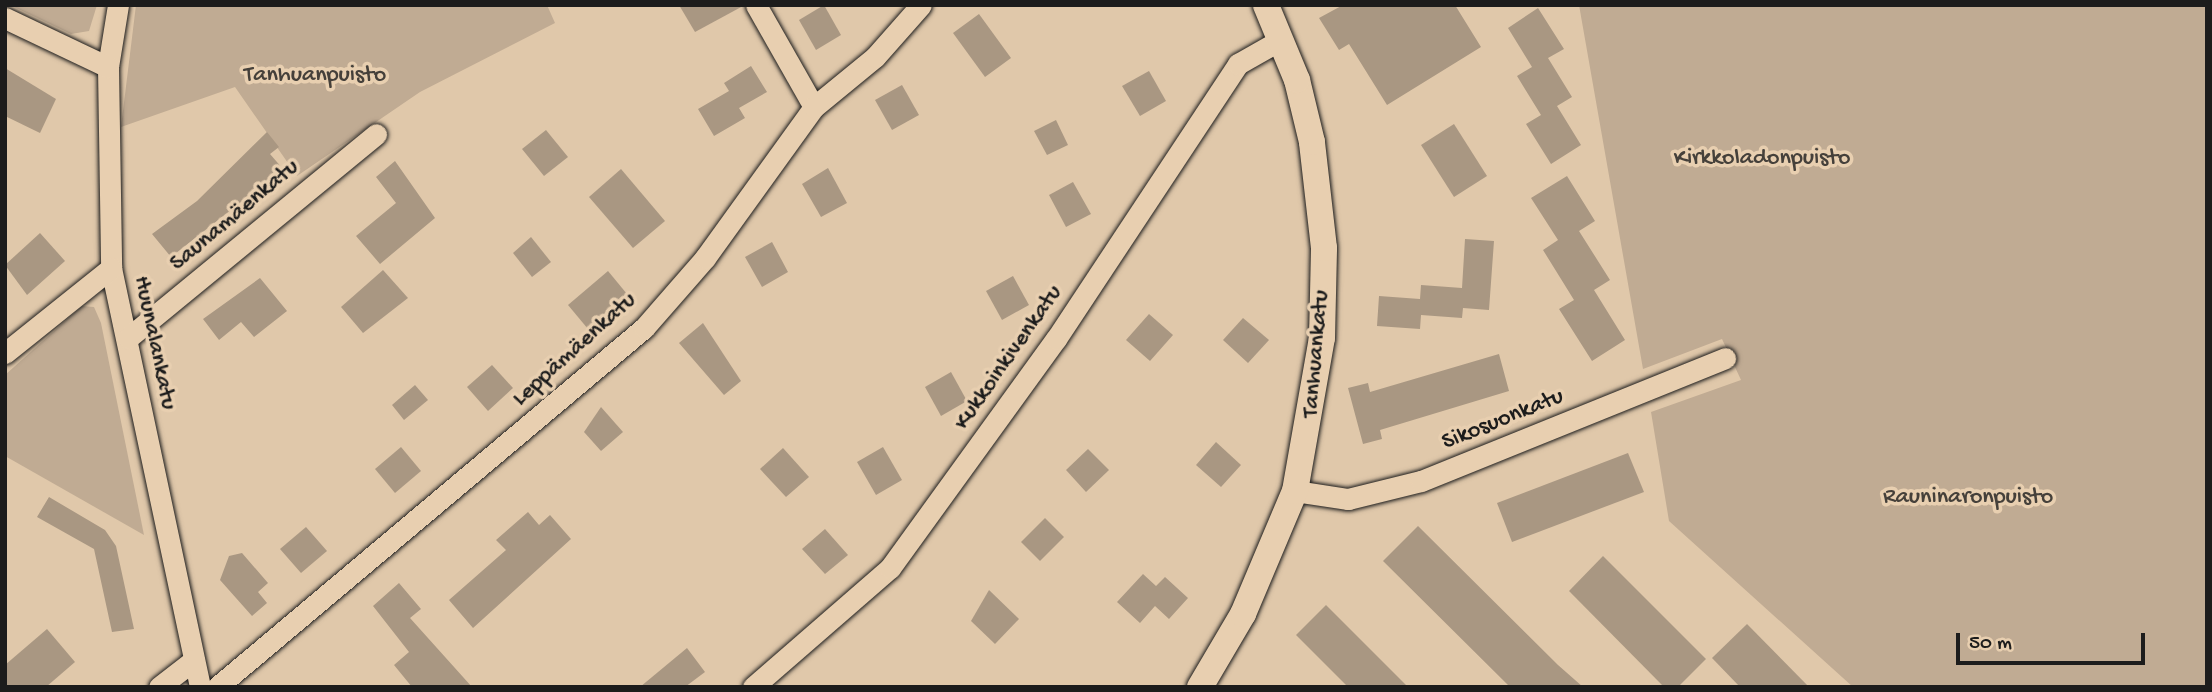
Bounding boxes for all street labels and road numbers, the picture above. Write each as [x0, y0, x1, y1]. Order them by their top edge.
street label: Saunamäenkatu [165, 154, 305, 278]
street label: Huunalankatu [126, 273, 182, 413]
street label: Kukkoinkivenkatu [948, 280, 1070, 436]
street label: Leppämäenkatu [507, 287, 643, 413]
street label: Tanhuankatu [1297, 289, 1337, 419]
street label: Sikosuonkatu [1438, 383, 1568, 457]

